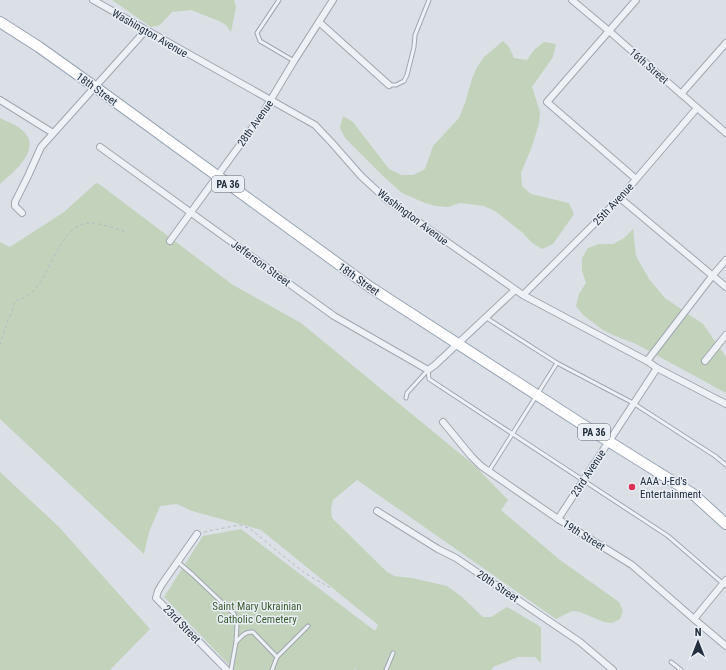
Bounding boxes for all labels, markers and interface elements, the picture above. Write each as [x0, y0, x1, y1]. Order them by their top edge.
street label: Washington Avenue [110, 6, 190, 60]
street label: 16th Street [626, 46, 671, 87]
street label: 18th Street [74, 70, 120, 109]
street label: 28th Avenue [235, 98, 276, 149]
road number: PA 36 [212, 176, 244, 192]
street label: 25th Avenue [590, 180, 636, 228]
street label: Washington Avenue [375, 187, 451, 248]
street label: Jefferson Street [229, 238, 293, 289]
street label: 18th Street [335, 260, 382, 298]
road number: PA 36 [578, 424, 610, 440]
street label: 23rd Avenue [568, 447, 609, 499]
place label: AAA J-Ed's Entertainment [640, 475, 701, 501]
marker: AAA J-Ed's Entertainment [627, 482, 637, 492]
street label: 19th Street [560, 517, 607, 554]
street label: 20th Street [474, 568, 521, 605]
park label: Saint Mary Ukrainian Catholic Cemetery [212, 600, 302, 626]
street label: 23rd Street [160, 603, 203, 646]
north arrow [678, 622, 718, 662]
text: N [695, 626, 702, 639]

